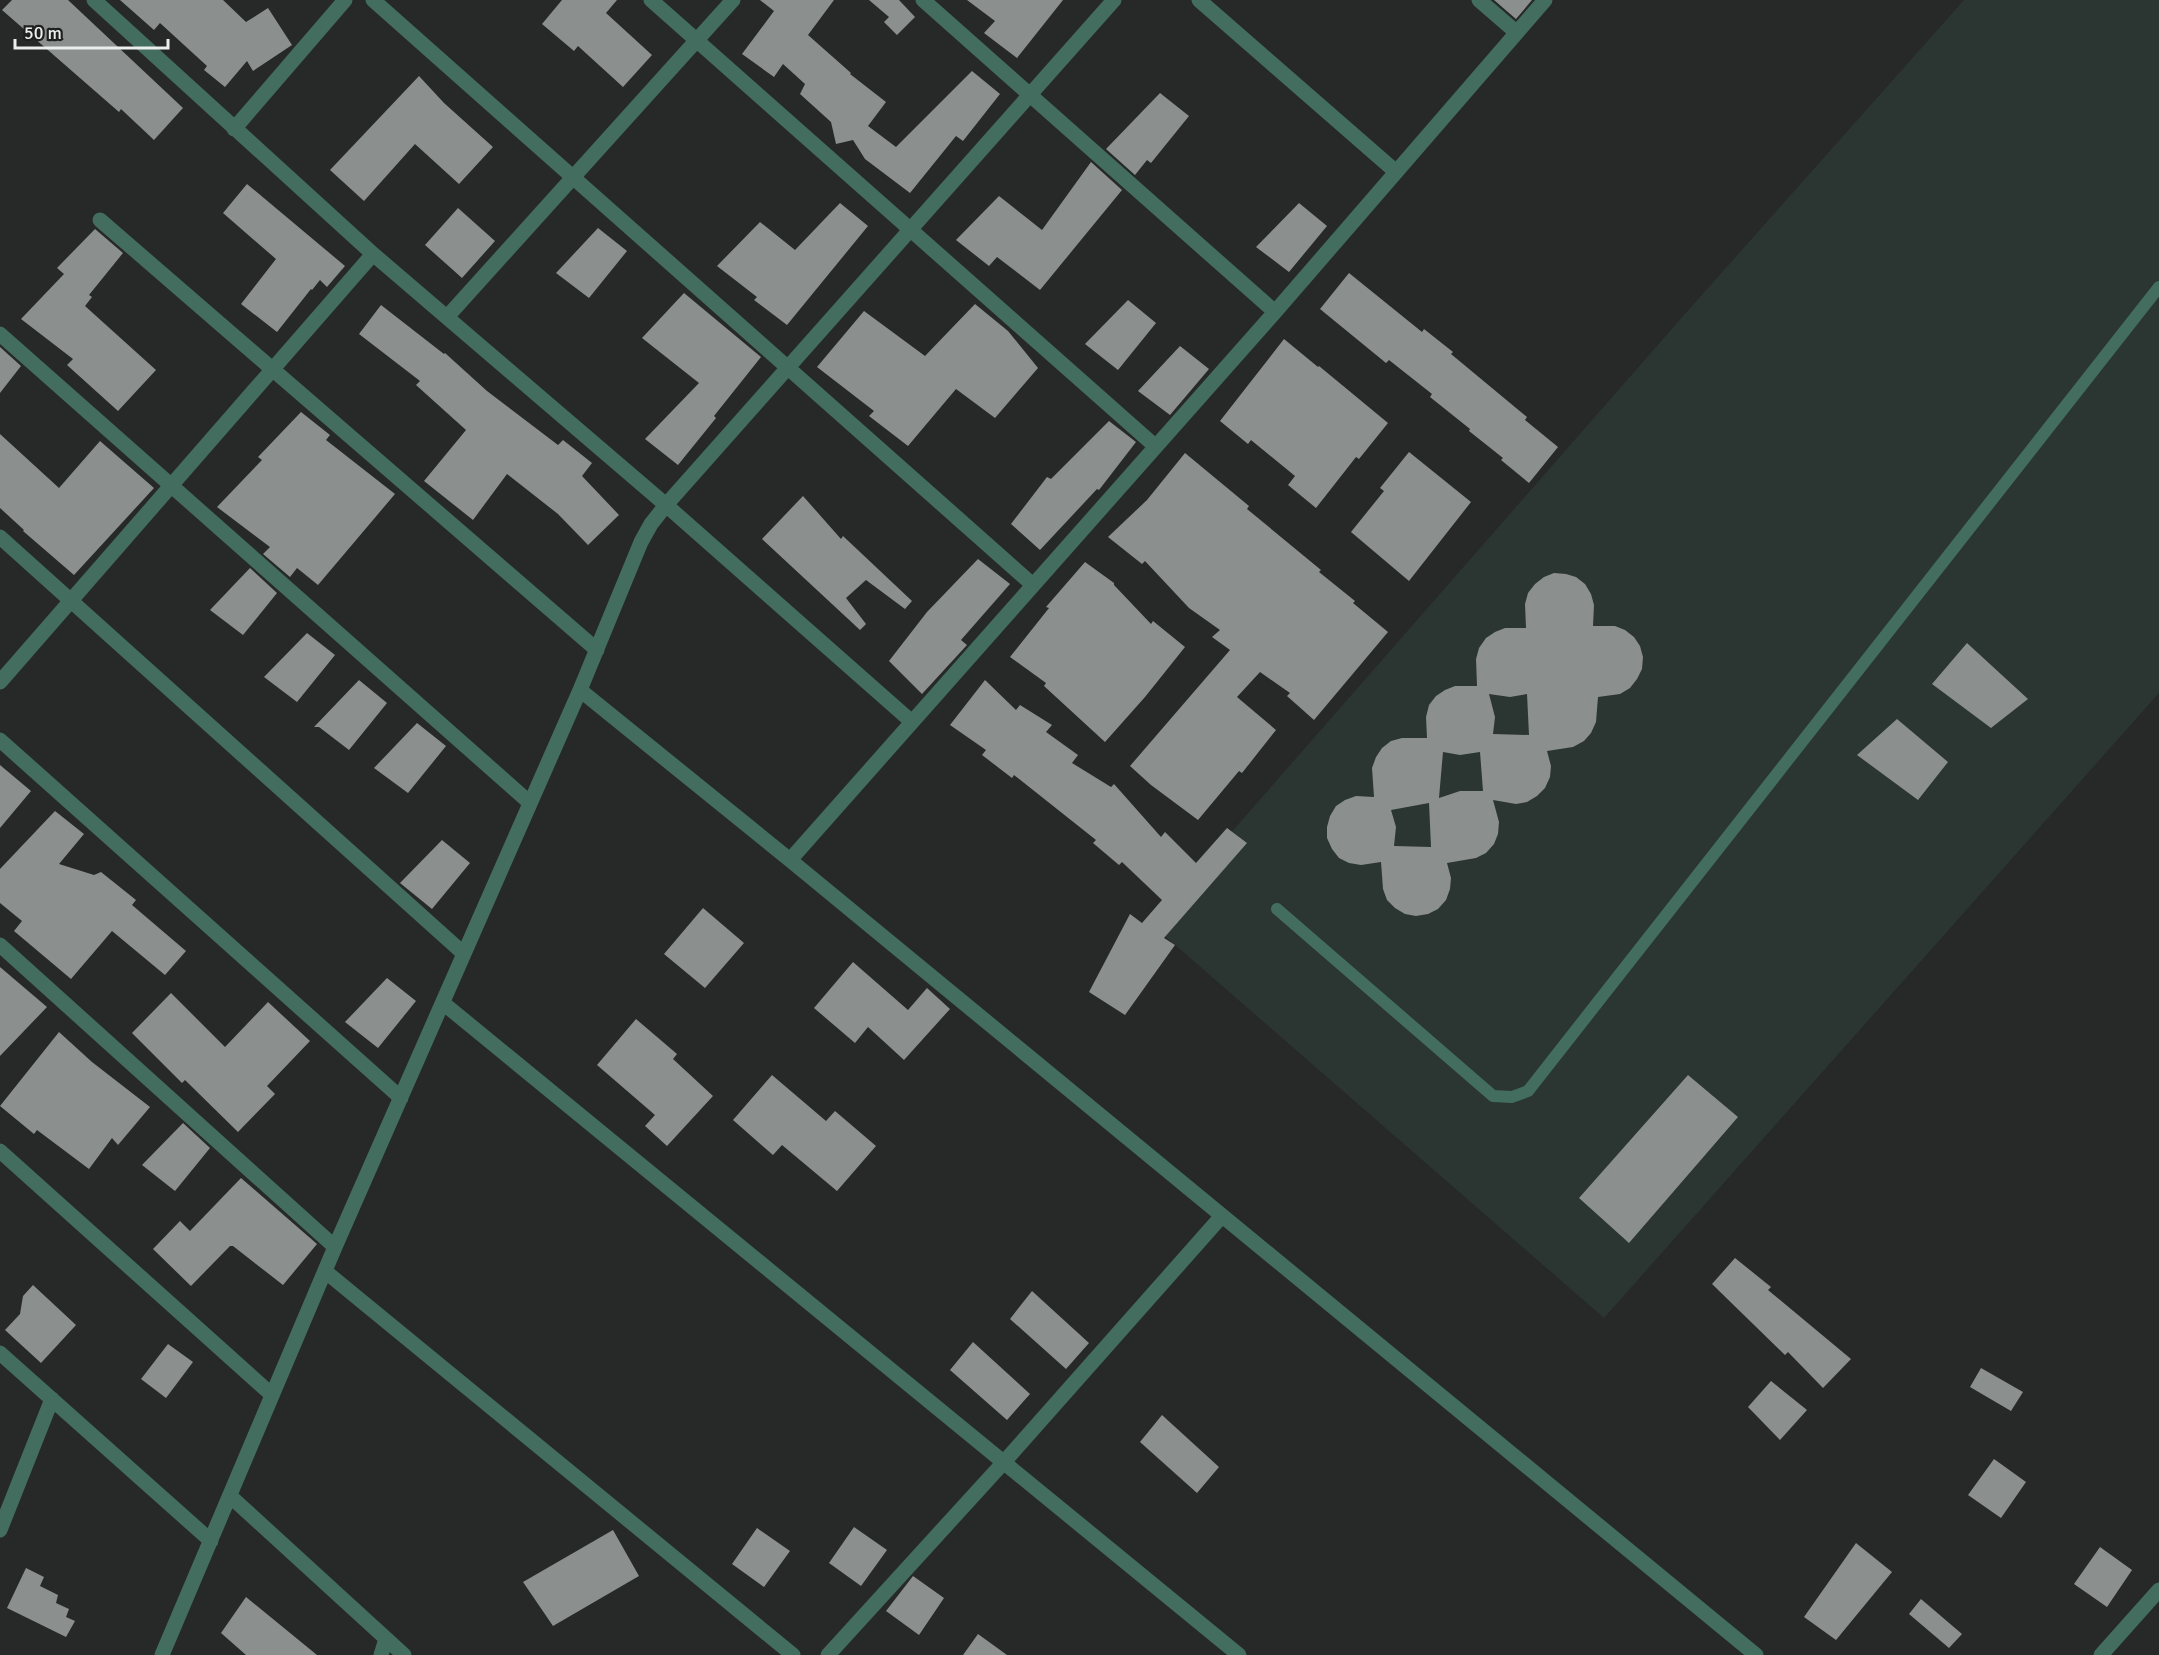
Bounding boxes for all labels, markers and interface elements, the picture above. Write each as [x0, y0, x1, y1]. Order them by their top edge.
scale bar [15, 12, 168, 50]
text: 50 m [24, 22, 62, 44]

